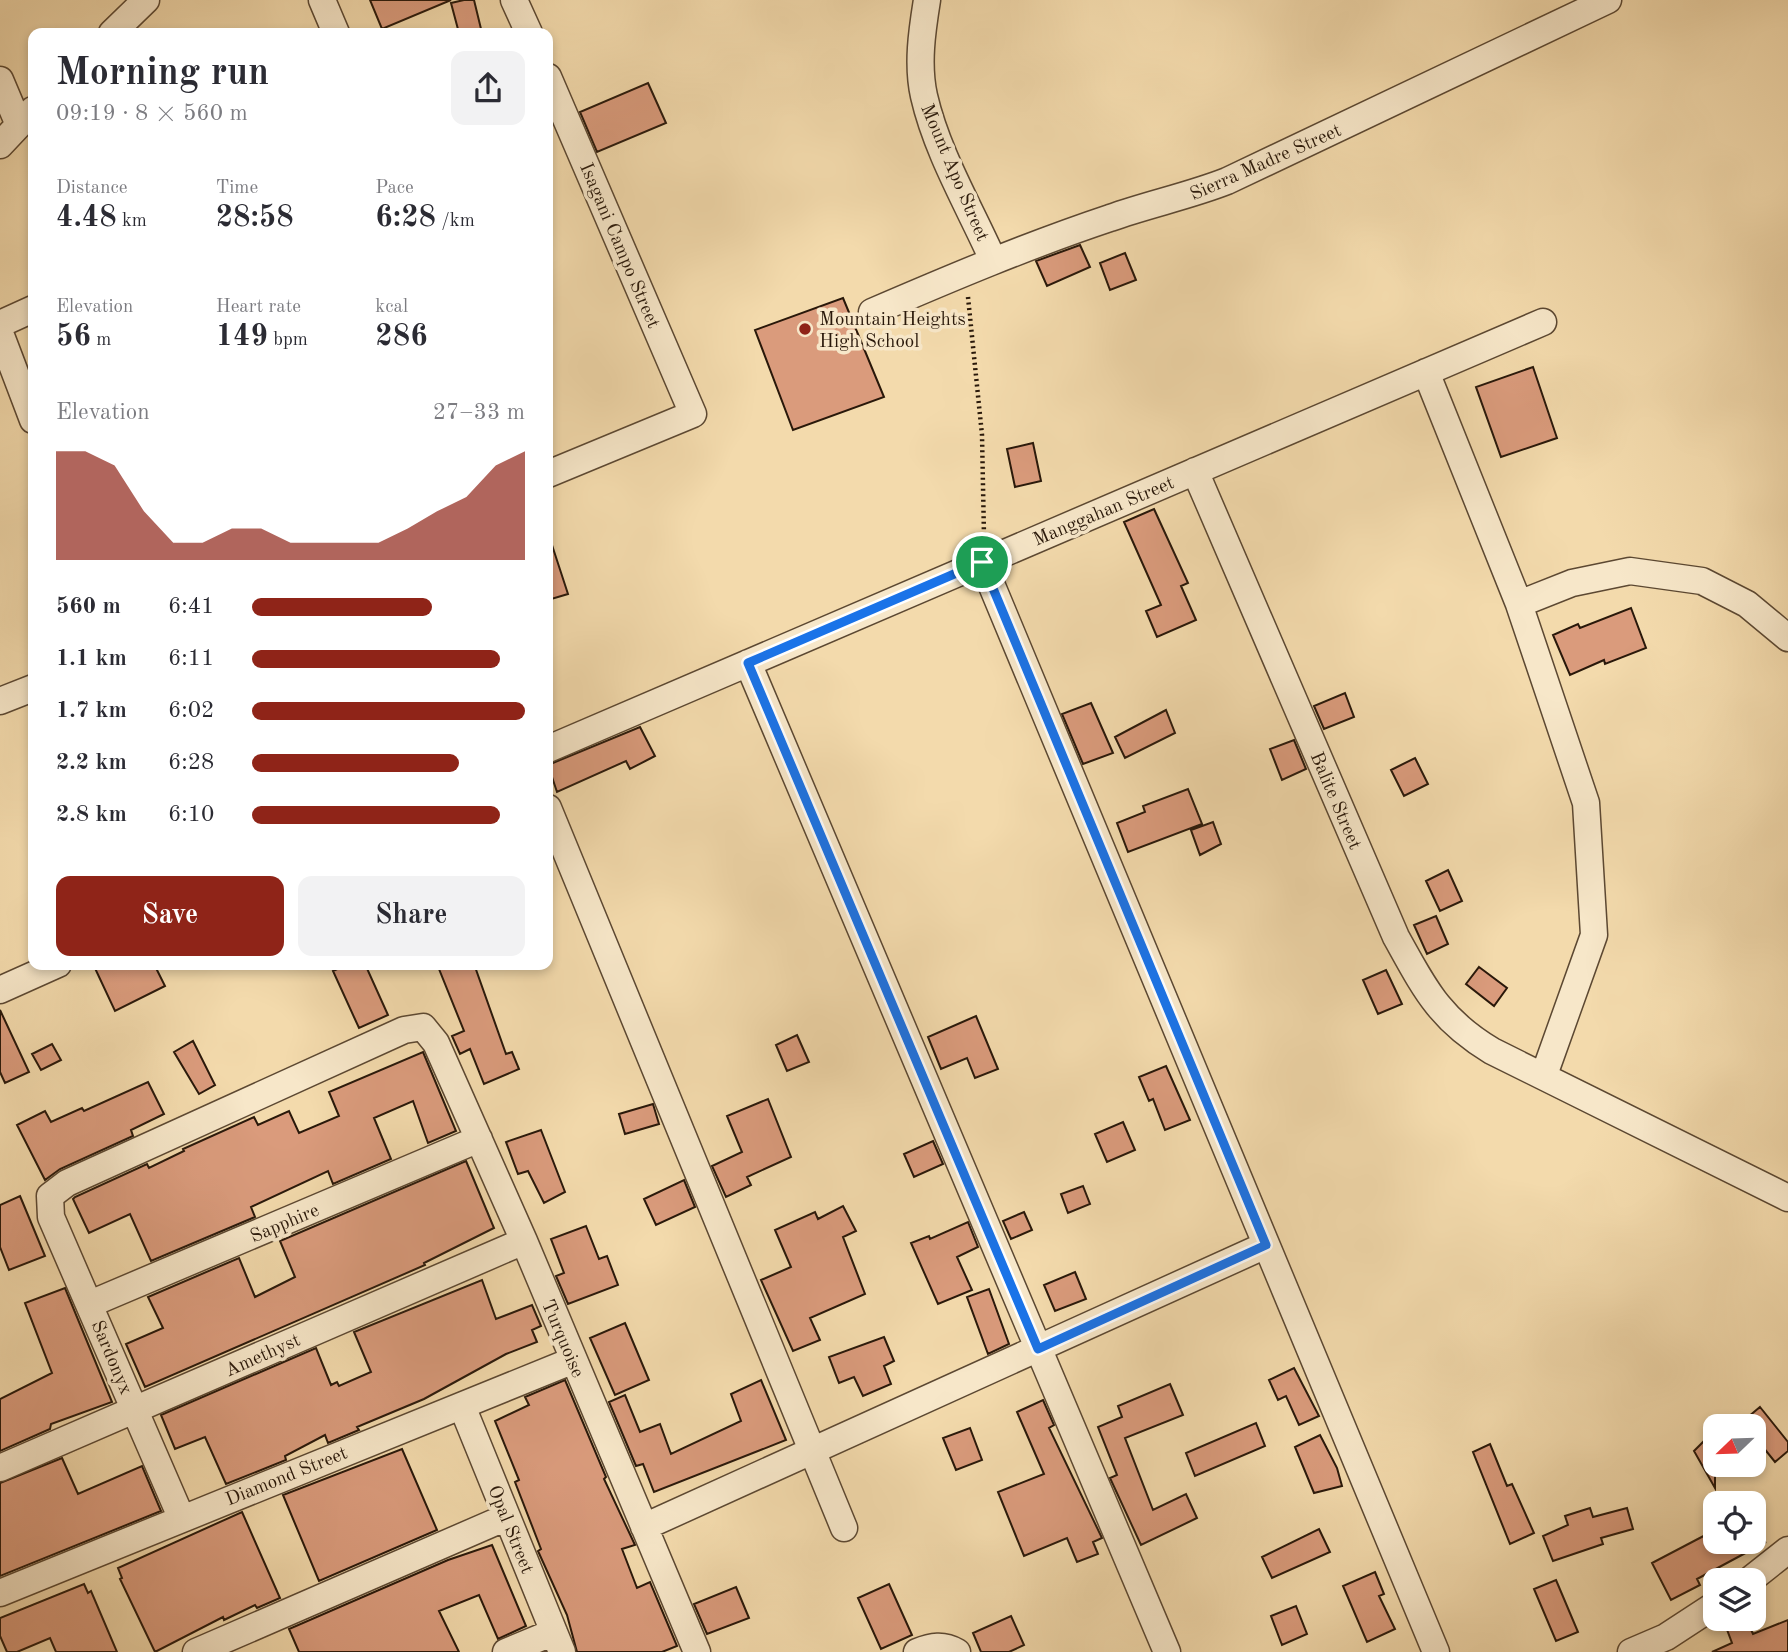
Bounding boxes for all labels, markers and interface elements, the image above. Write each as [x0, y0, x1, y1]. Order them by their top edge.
button: share [451, 51, 525, 125]
text: Morning run [56, 55, 269, 93]
text: 09:19 · 8 × 560 m [56, 102, 248, 125]
street label: Mount Apo Street [916, 102, 991, 244]
street label: Sierra Madre Street [1188, 121, 1345, 205]
street label: Isagani Campo Street [575, 161, 662, 331]
text: Distance [56, 179, 128, 198]
text: Time [216, 179, 258, 198]
text: Pace [375, 179, 414, 198]
text: 4.48 [56, 203, 117, 233]
text: 28:58 [216, 203, 294, 233]
text: 6:28 [375, 203, 436, 233]
text: km [117, 212, 147, 231]
text: /km [436, 212, 475, 231]
text: Elevation [56, 298, 133, 317]
text: Heart rate [216, 298, 301, 317]
text: kcal [375, 298, 408, 317]
place label: Mountain Heights High School [819, 311, 966, 352]
marker: Mountain Heights High School [797, 321, 813, 337]
text: 56 [56, 322, 91, 352]
text: 149 [216, 322, 268, 352]
text: 286 [375, 322, 428, 352]
text: m [91, 331, 111, 350]
text: bpm [268, 331, 308, 350]
text: Elevation [56, 401, 150, 424]
text: 27–33 m [433, 401, 525, 424]
street label: Manggahan Street [1031, 474, 1177, 551]
pin [952, 532, 1012, 592]
icon: arrive [963, 543, 1001, 581]
text: 560 m [56, 595, 121, 618]
text: 6:41 [168, 595, 214, 618]
text: 1.1 km [56, 647, 127, 670]
text: 6:11 [168, 647, 214, 670]
text: 1.7 km [56, 699, 127, 722]
text: 6:02 [168, 699, 214, 722]
street label: Balite Street [1306, 749, 1364, 852]
text: 2.2 km [56, 751, 127, 774]
text: 6:28 [168, 751, 214, 774]
text: 2.8 km [56, 803, 127, 826]
text: 6:10 [168, 803, 214, 826]
button: Save [56, 876, 284, 956]
button: Share [298, 876, 525, 956]
street label: Sapphire [248, 1201, 322, 1247]
street label: Turquoise [537, 1297, 587, 1381]
street label: Sardonyx [87, 1318, 135, 1398]
street label: Amethyst [222, 1331, 304, 1381]
north arrow [1703, 1414, 1766, 1477]
map controls [1703, 1414, 1766, 1631]
street label: Diamond Street [223, 1444, 351, 1510]
street label: Opal Street [483, 1483, 536, 1577]
button: locate [1703, 1491, 1766, 1554]
button: layers [1703, 1568, 1766, 1631]

